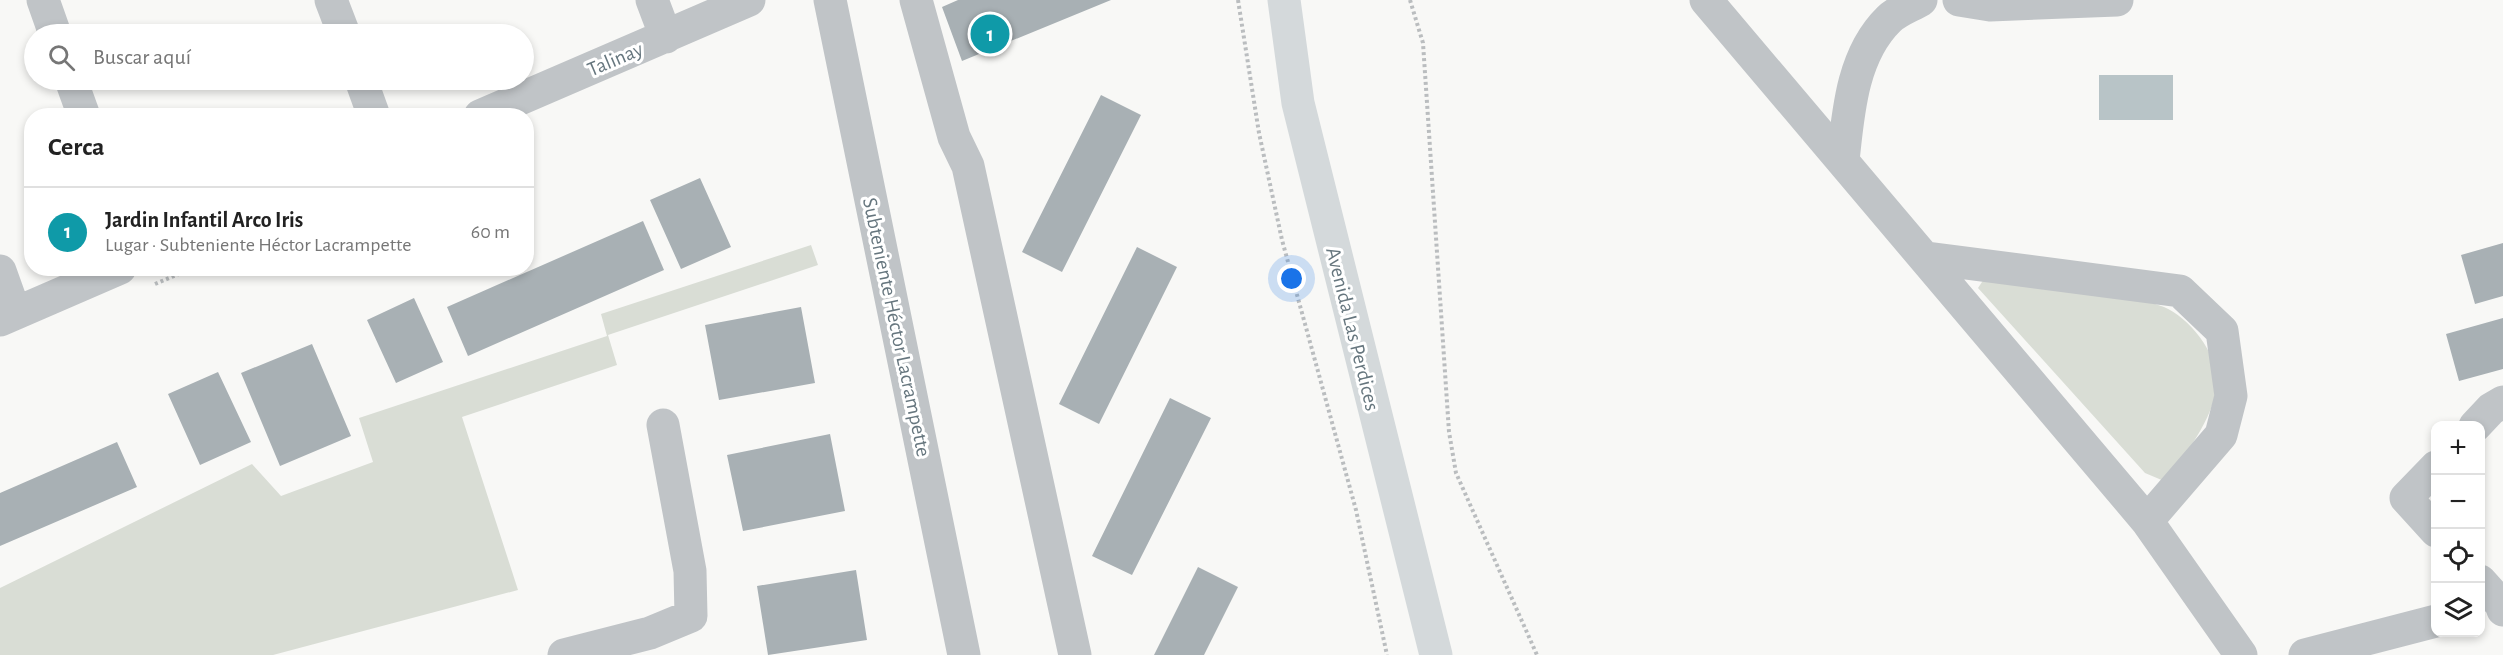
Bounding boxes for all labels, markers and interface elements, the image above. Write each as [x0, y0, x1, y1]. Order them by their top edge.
pin: 1 [970, 12, 1010, 57]
search box [24, 24, 534, 90]
street label: Talinay [584, 38, 646, 80]
icon: search [45, 41, 78, 74]
text: Buscar aquí [93, 46, 191, 68]
text: Cerca [48, 134, 105, 160]
street label: Subteniente Héctor Lacrampette [859, 196, 934, 459]
text: Jardin Infantil Arco Iris [105, 209, 303, 231]
text: 1 [64, 222, 71, 242]
text: 60 m [471, 222, 510, 242]
text: Lugar · Subteniente Héctor Lacrampette [105, 235, 411, 255]
street label: Avenida Las Perdices [1322, 245, 1383, 413]
your location [1277, 264, 1306, 293]
map controls [2431, 421, 2485, 637]
button: + [2431, 421, 2485, 475]
button: − [2431, 475, 2485, 529]
button: locate [2431, 529, 2485, 583]
button: layers [2431, 583, 2485, 637]

